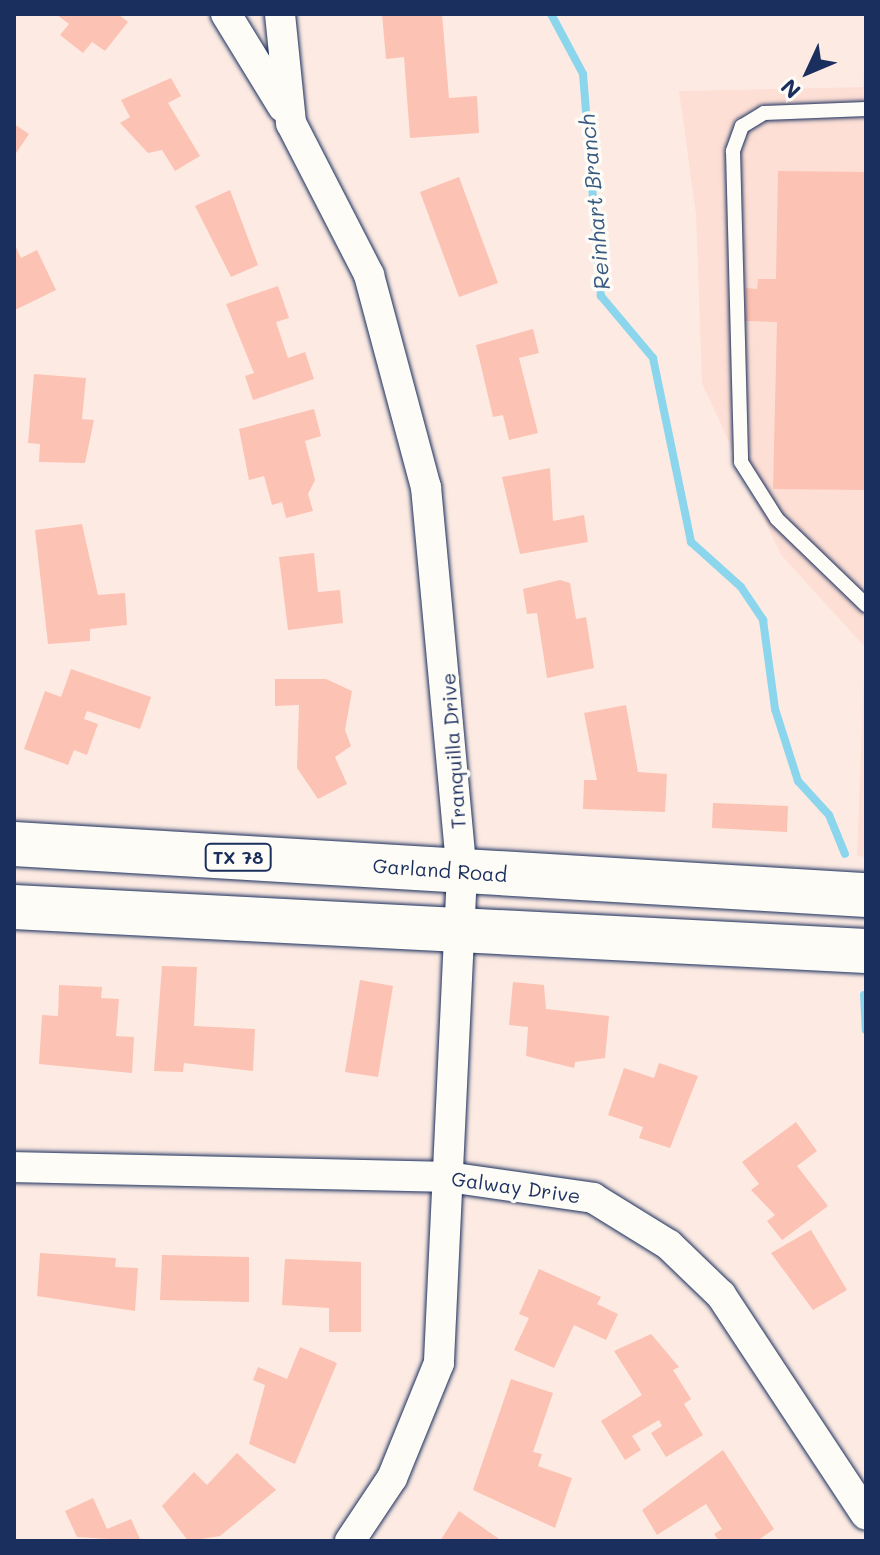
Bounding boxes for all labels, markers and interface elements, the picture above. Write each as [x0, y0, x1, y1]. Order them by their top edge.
north arrow [768, 32, 848, 112]
text: N [774, 73, 807, 105]
water label: Reinhart Branch [573, 113, 615, 291]
street label: Tranquilla Drive [436, 672, 470, 830]
road number: TX 78 [204, 843, 272, 871]
street label: Garland Road [372, 853, 508, 887]
street label: Galway Drive [450, 1166, 582, 1208]

